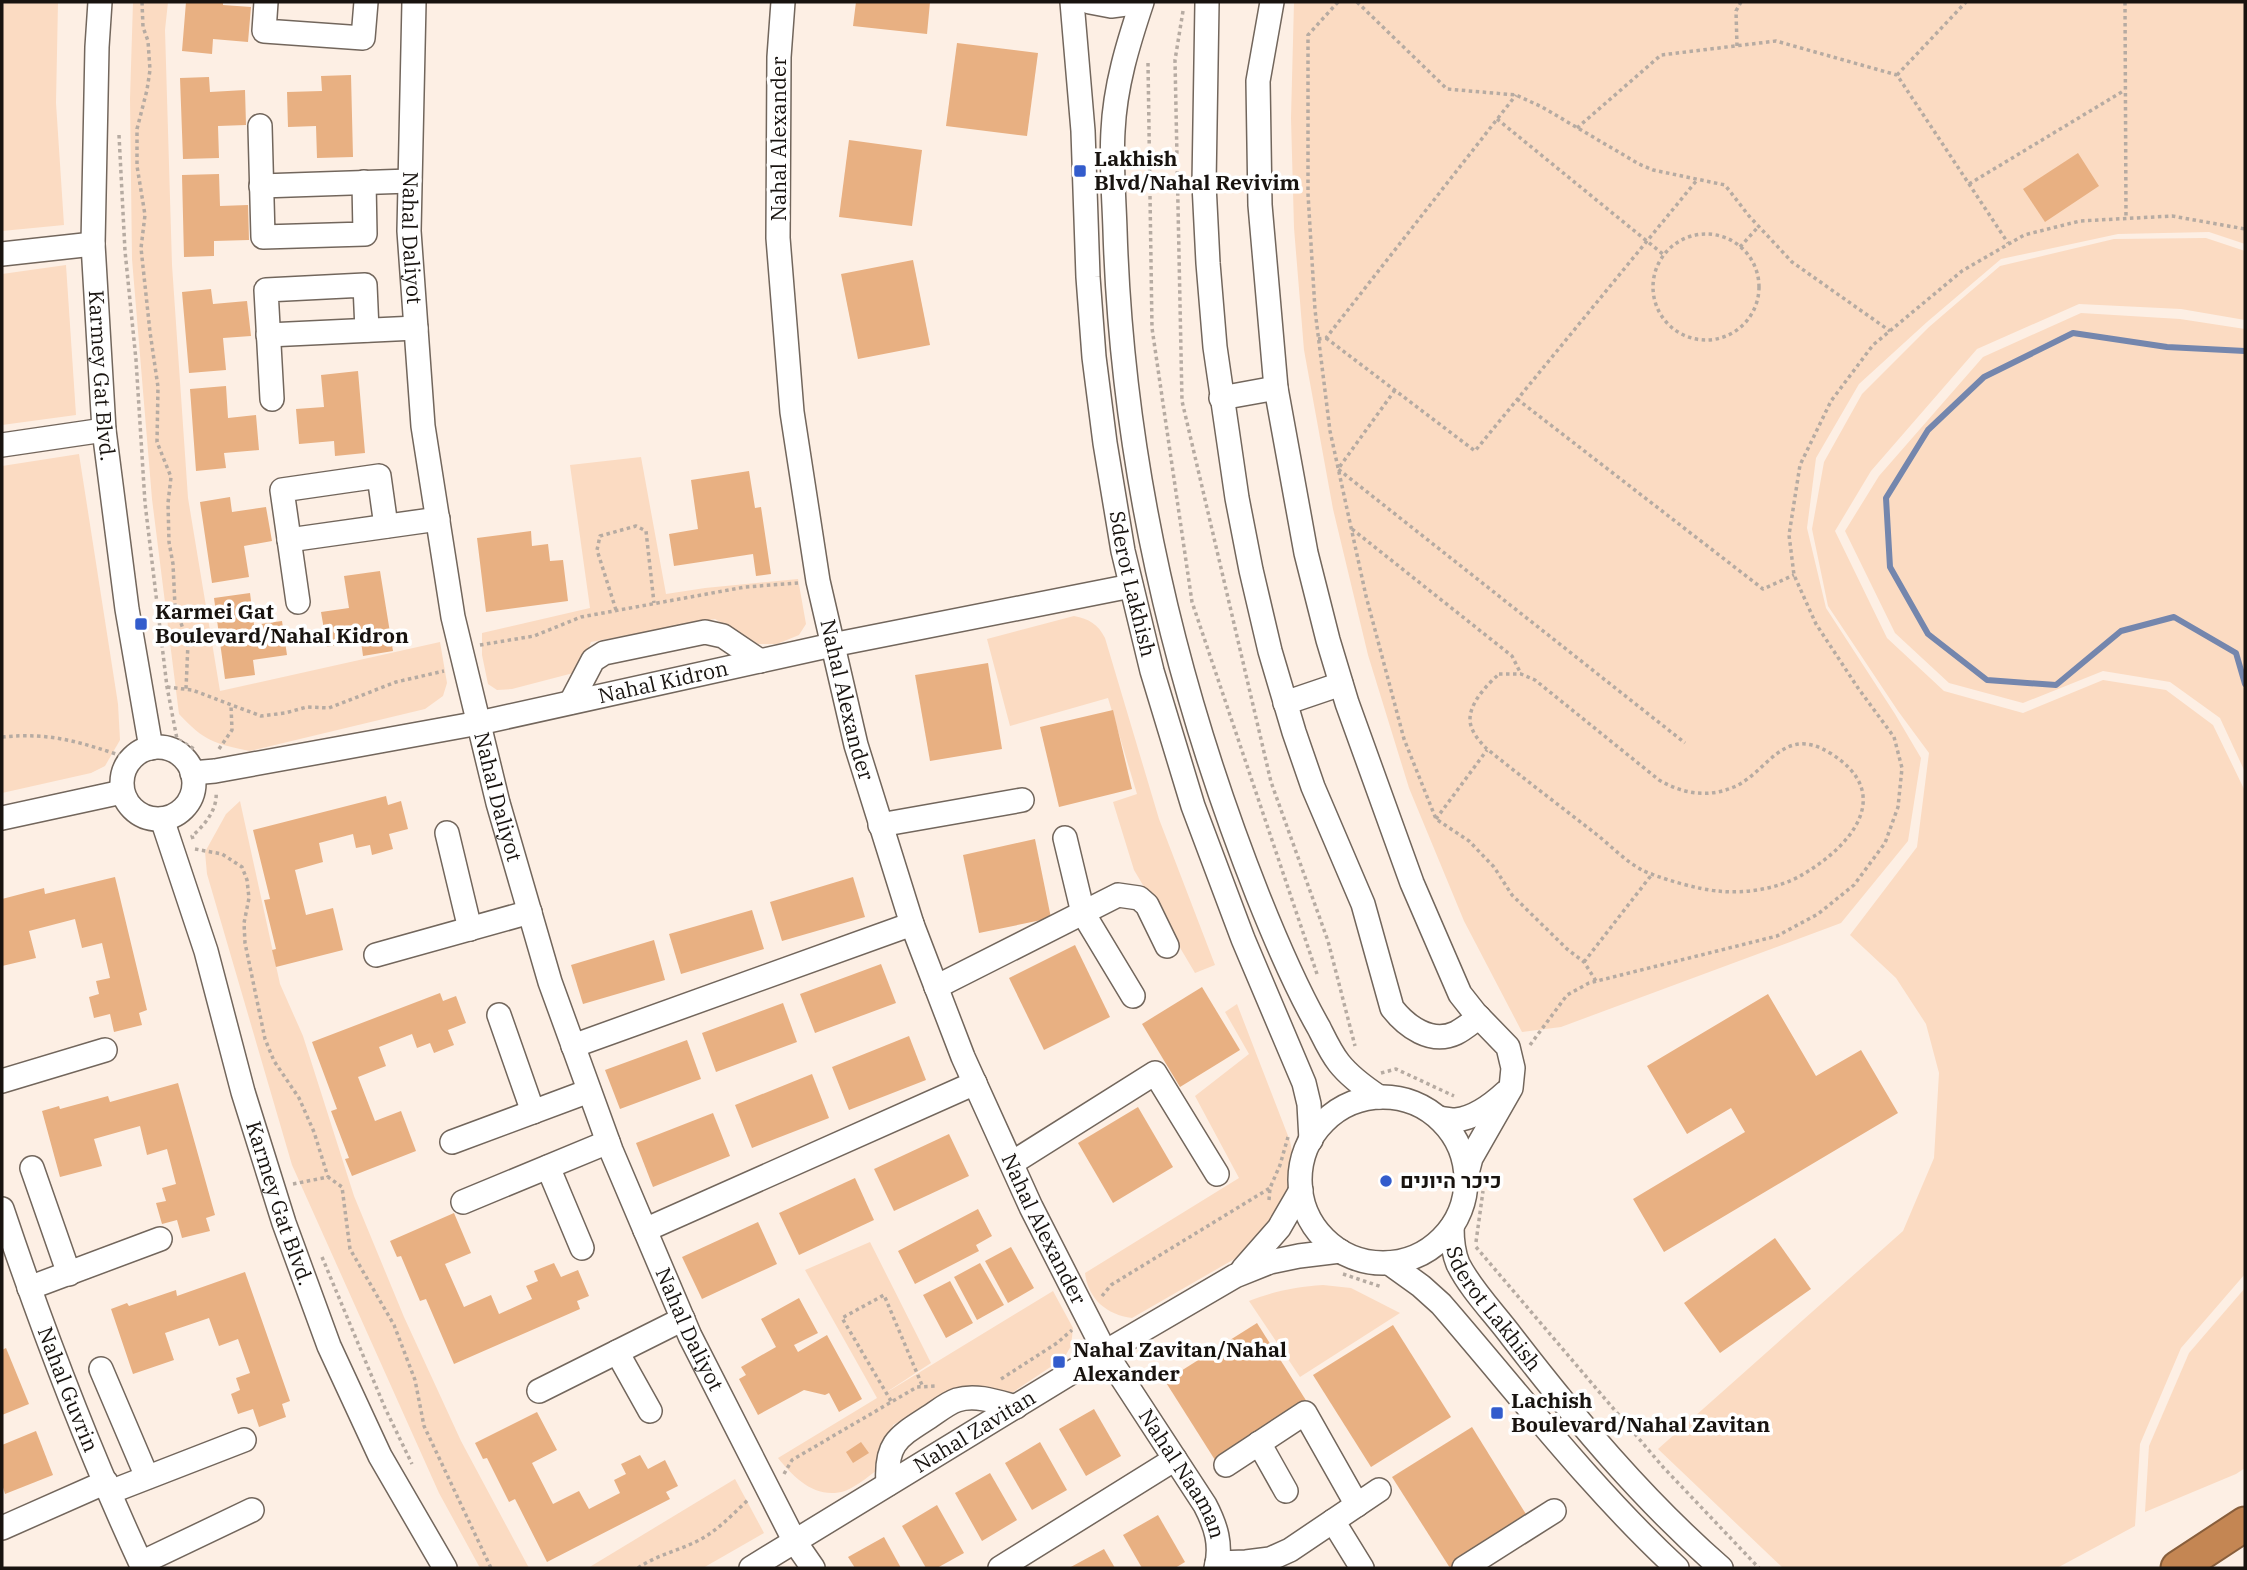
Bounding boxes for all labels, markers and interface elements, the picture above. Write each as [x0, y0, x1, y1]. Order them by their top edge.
street label: Nahal Alexander [764, 56, 792, 221]
place label: Lakhish Blvd/Nahal Revivim [1094, 144, 1300, 196]
marker: Lakhish Blvd/Nahal Revivim [1072, 163, 1088, 179]
street label: Nahal Daliyot [396, 171, 429, 305]
street label: Karmey Gat Blvd. [83, 289, 123, 463]
street label: Sderot Lakhish [1104, 509, 1163, 660]
place label: Karmei Gat Boulevard/Nahal Kidron [155, 597, 409, 649]
marker: Karmei Gat Boulevard/Nahal Kidron [133, 616, 149, 632]
street label: Nahal Alexander [814, 616, 881, 784]
street label: Nahal Kidron [595, 653, 731, 709]
street label: Nahal Daliyot [468, 729, 529, 864]
street label: Karmey Gat Blvd. [240, 1117, 321, 1289]
street label: Nahal Alexander [996, 1149, 1094, 1310]
place label: כיכר היונים [1400, 1166, 1502, 1194]
marker: כיכר היונים [1378, 1173, 1394, 1189]
street label: Sderot Lakhish [1440, 1243, 1548, 1377]
street label: Nahal Daliyot [650, 1263, 731, 1395]
street label: Nahal Guvrin [32, 1323, 106, 1456]
place label: Nahal Zavitan/Nahal Alexander [1073, 1335, 1287, 1387]
marker: Nahal Zavitan/Nahal Alexander [1051, 1354, 1067, 1370]
street label: Nahal Zavitan [908, 1383, 1040, 1479]
place label: Lachish Boulevard/Nahal Zavitan [1511, 1386, 1770, 1438]
street label: Nahal Naaman [1133, 1403, 1232, 1541]
marker: Lachish Boulevard/Nahal Zavitan [1489, 1405, 1505, 1421]

